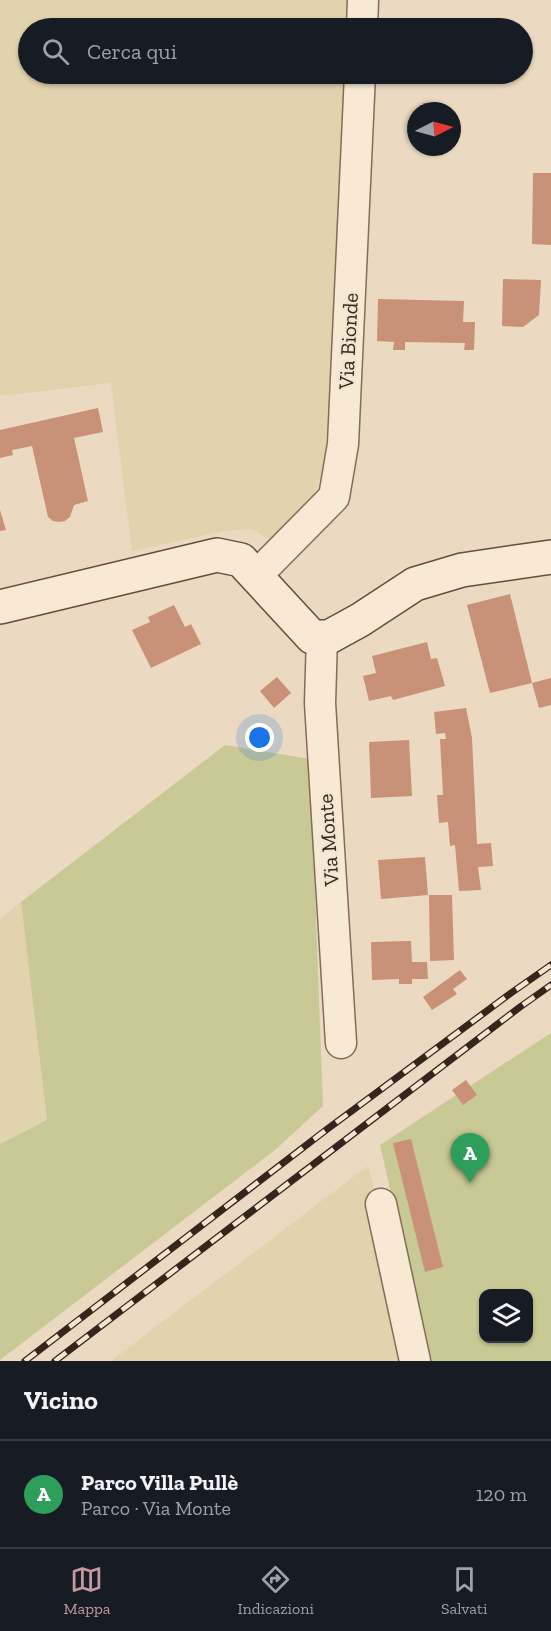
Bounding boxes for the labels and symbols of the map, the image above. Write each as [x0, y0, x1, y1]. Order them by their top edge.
north arrow [407, 102, 461, 156]
street label: Via Bionde [333, 292, 363, 391]
your location [245, 723, 274, 752]
street label: Via Monte [312, 793, 344, 888]
pin: A [450, 1134, 490, 1183]

